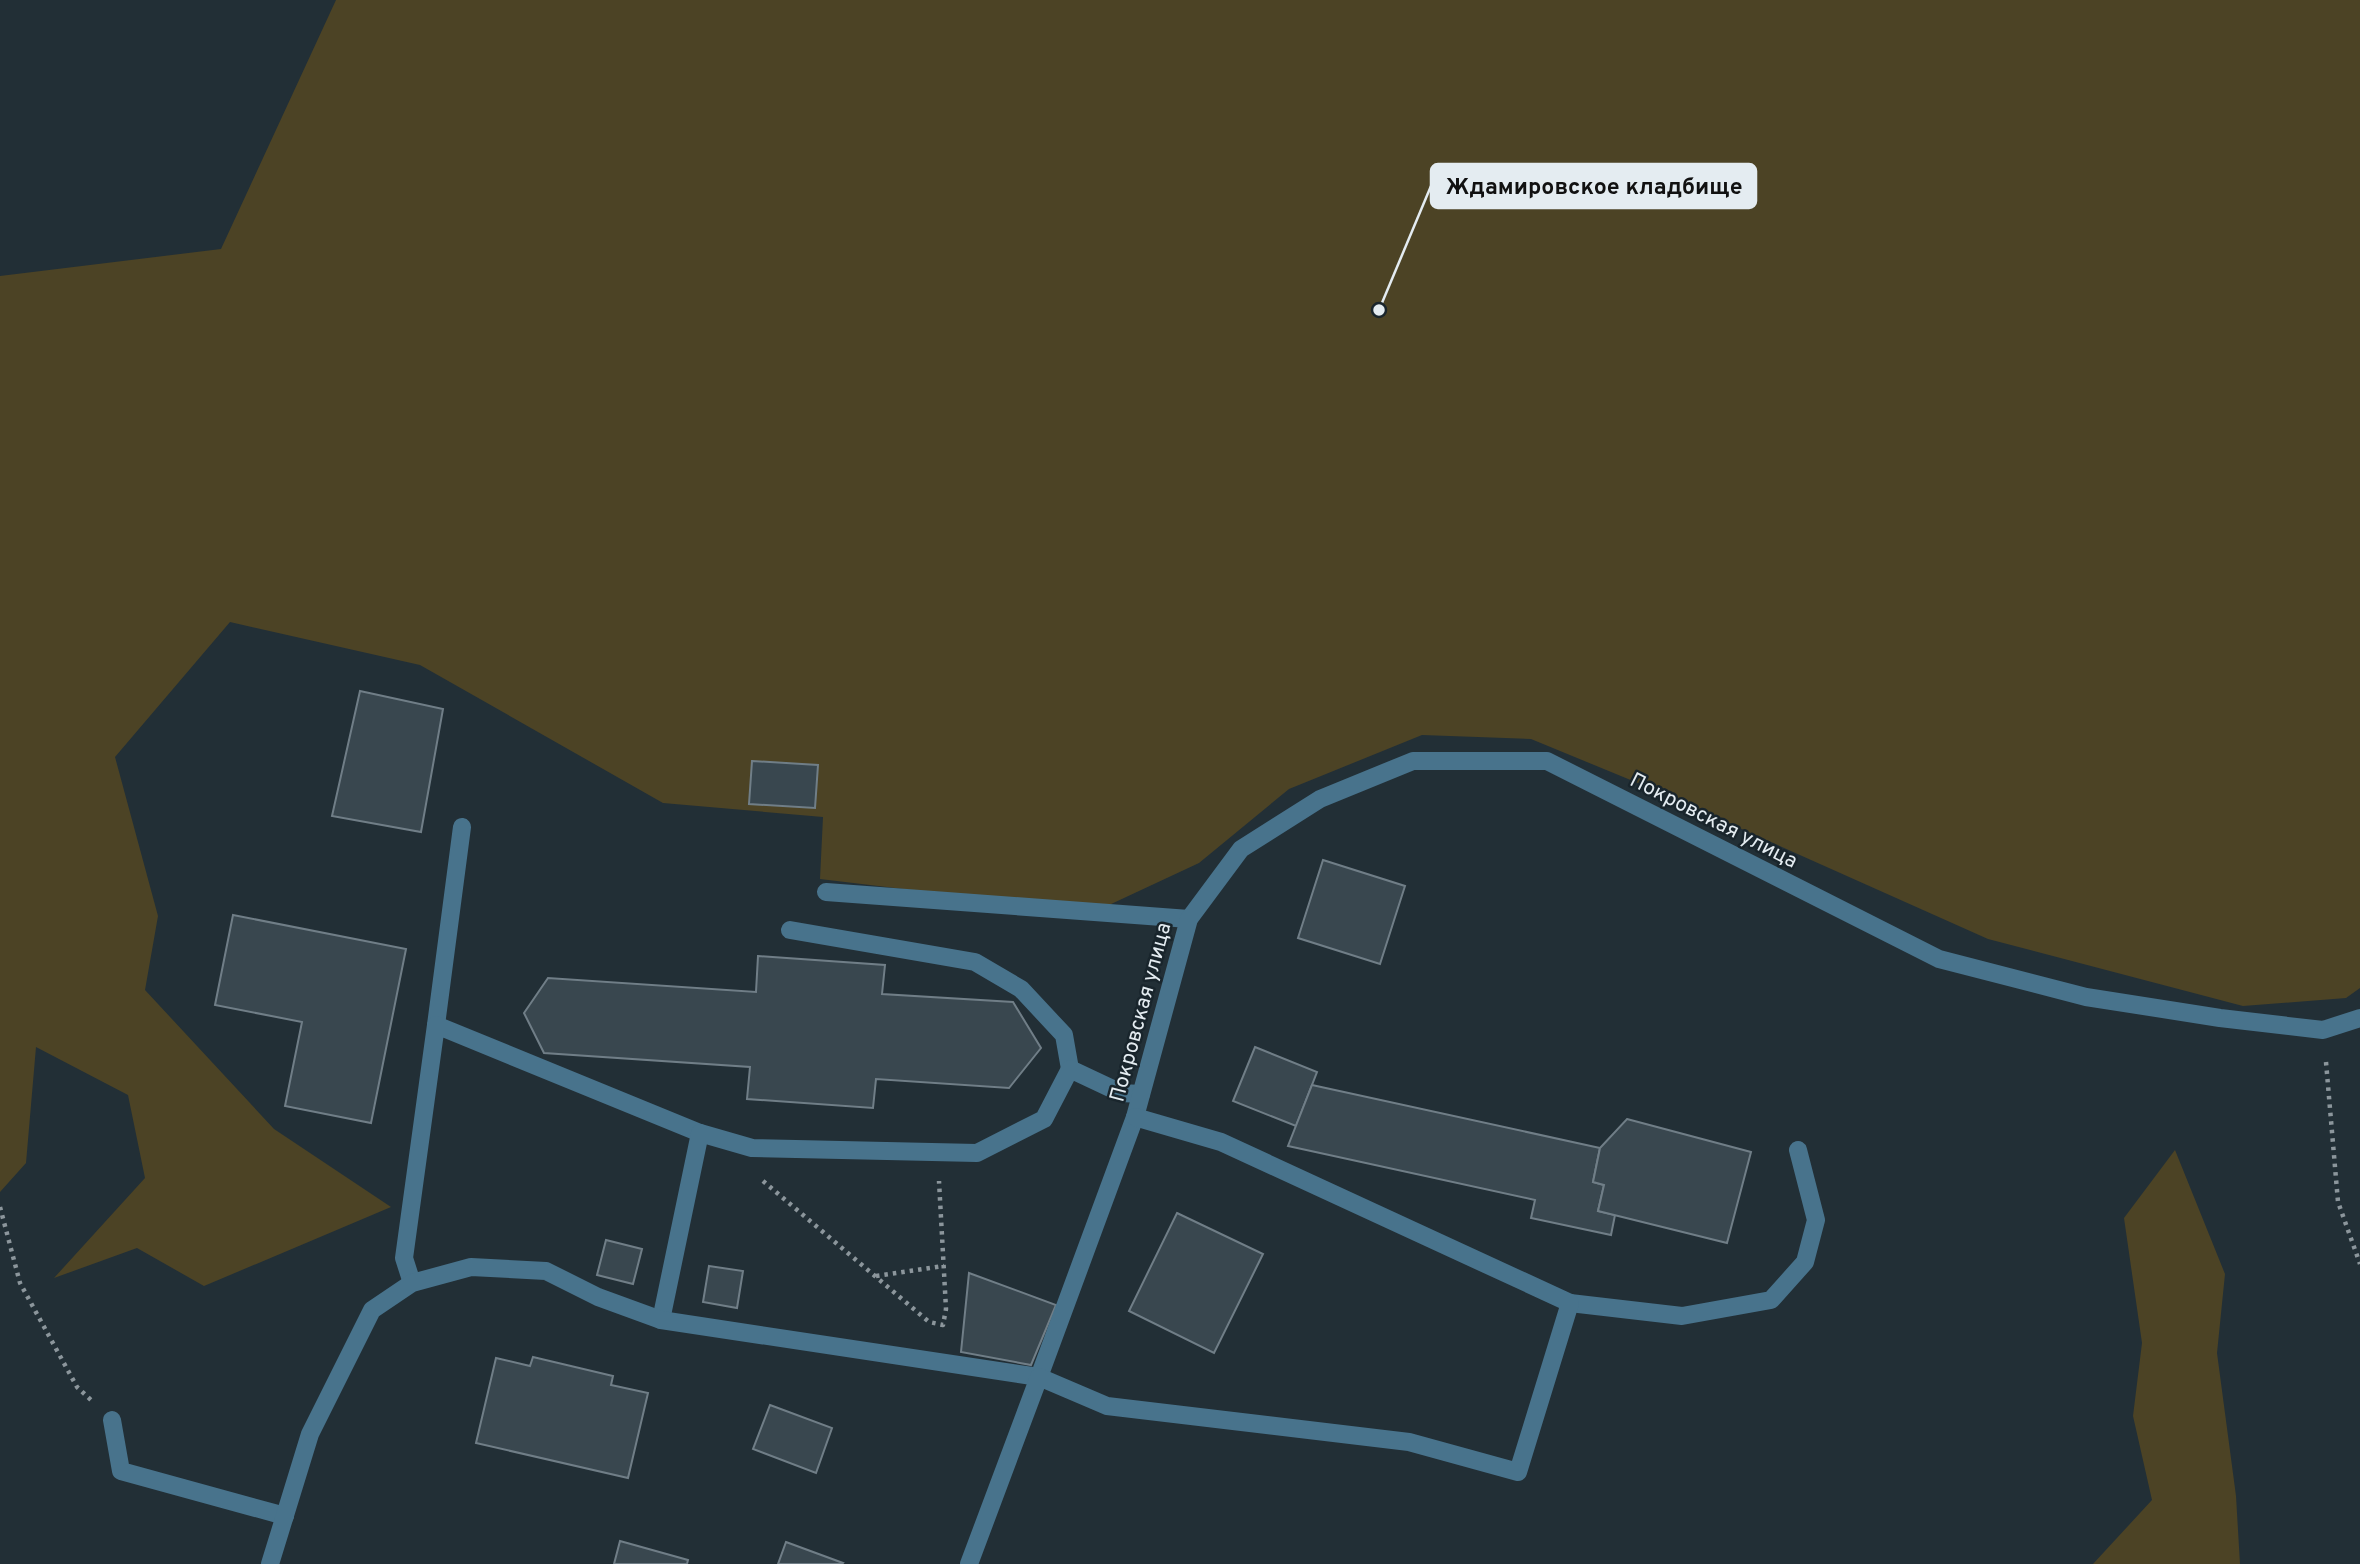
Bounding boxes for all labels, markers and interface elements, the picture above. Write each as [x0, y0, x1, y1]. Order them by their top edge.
callout: Ждамировское кладбище [1431, 164, 1756, 208]
text: Ждамировское кладбище [1446, 174, 1742, 203]
street label: Покровская улица [1625, 767, 1802, 875]
street label: Покровская улица [1104, 920, 1178, 1105]

